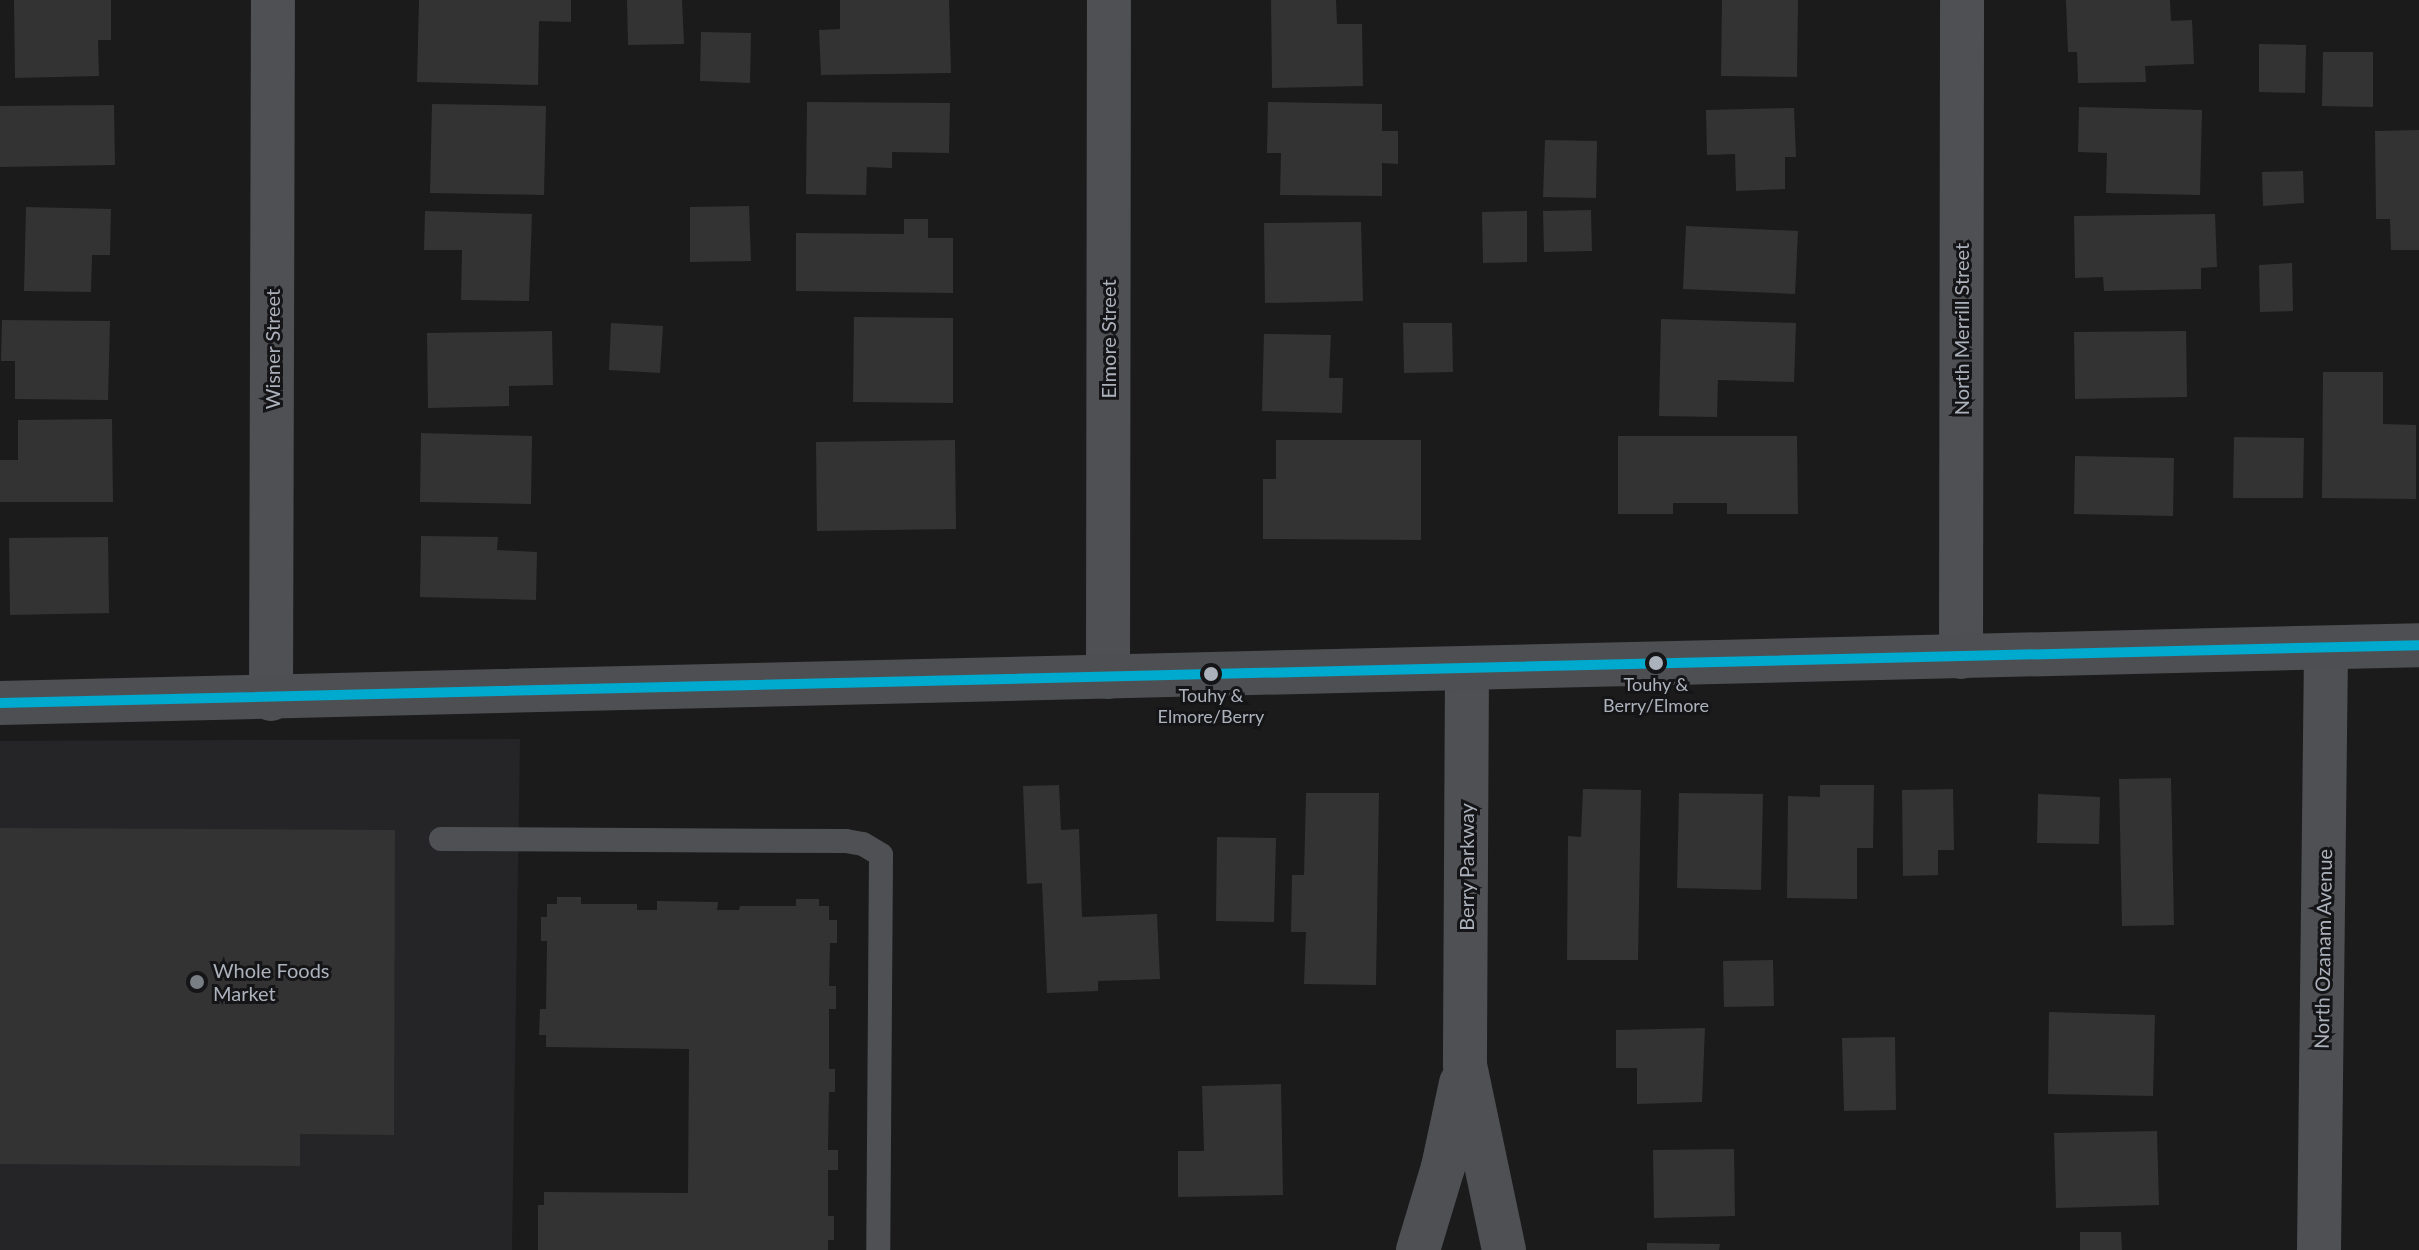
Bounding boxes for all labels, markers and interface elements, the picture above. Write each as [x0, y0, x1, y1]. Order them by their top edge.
street label: North Merrill Street [1949, 243, 1973, 415]
street label: Elmore Street [1096, 279, 1120, 399]
street label: Wisner Street [260, 289, 284, 409]
marker: Touhy & Berry/Elmore [1648, 655, 1664, 671]
marker: Touhy & Elmore/Berry [1203, 666, 1219, 682]
place label: Touhy & Berry/Elmore [1603, 674, 1709, 716]
place label: Touhy & Elmore/Berry [1158, 685, 1264, 728]
street label: Berry Parkway [1454, 803, 1478, 931]
street label: North Ozanam Avenue [2309, 848, 2337, 1050]
place label: Whole Foods Market [213, 958, 329, 1005]
marker: Whole Foods Market [188, 973, 206, 991]

